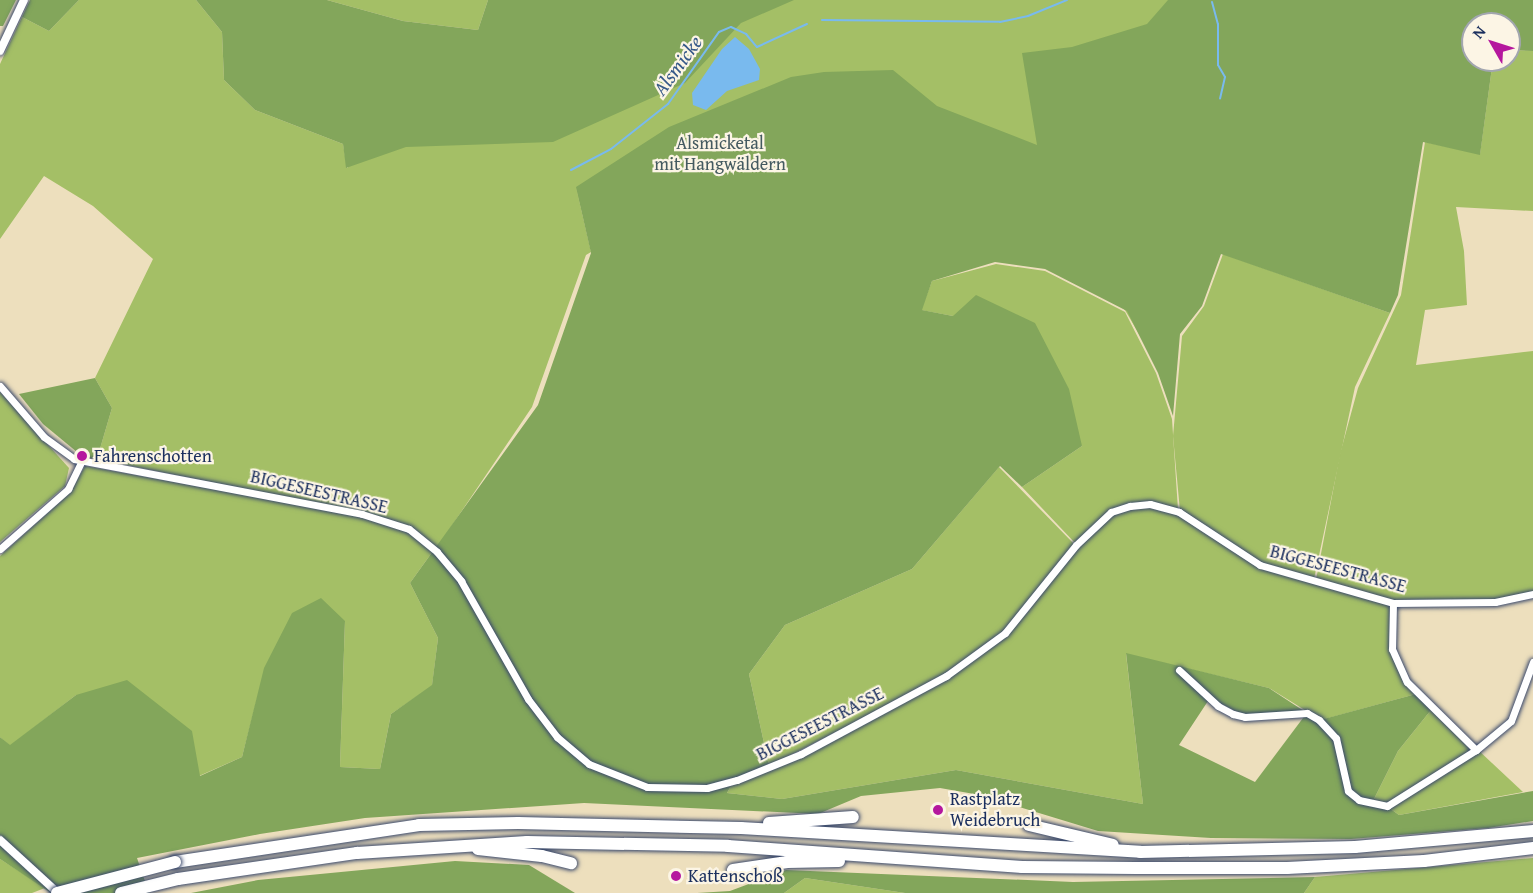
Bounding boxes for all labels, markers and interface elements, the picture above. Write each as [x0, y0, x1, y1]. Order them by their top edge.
north arrow [1461, 12, 1521, 72]
text: N [1466, 20, 1491, 44]
water label: Alsmicke [647, 30, 707, 100]
park label: Alsmicketal mit Hangwäldern [654, 133, 786, 176]
place label: Fahrenschotten [94, 445, 212, 467]
marker: Fahrenschotten [75, 449, 89, 463]
street label: BIGGESEESTRASSE [248, 466, 390, 518]
street label: BIGGESEESTRASSE [1268, 540, 1408, 598]
street label: BIGGESEESTRASSE [753, 683, 887, 765]
place label: Rastplatz Weidebruch [950, 789, 1040, 832]
marker: Rastplatz Weidebruch [931, 803, 945, 817]
place label: Kattenschoß [688, 865, 783, 887]
marker: Kattenschoß [669, 869, 683, 883]

